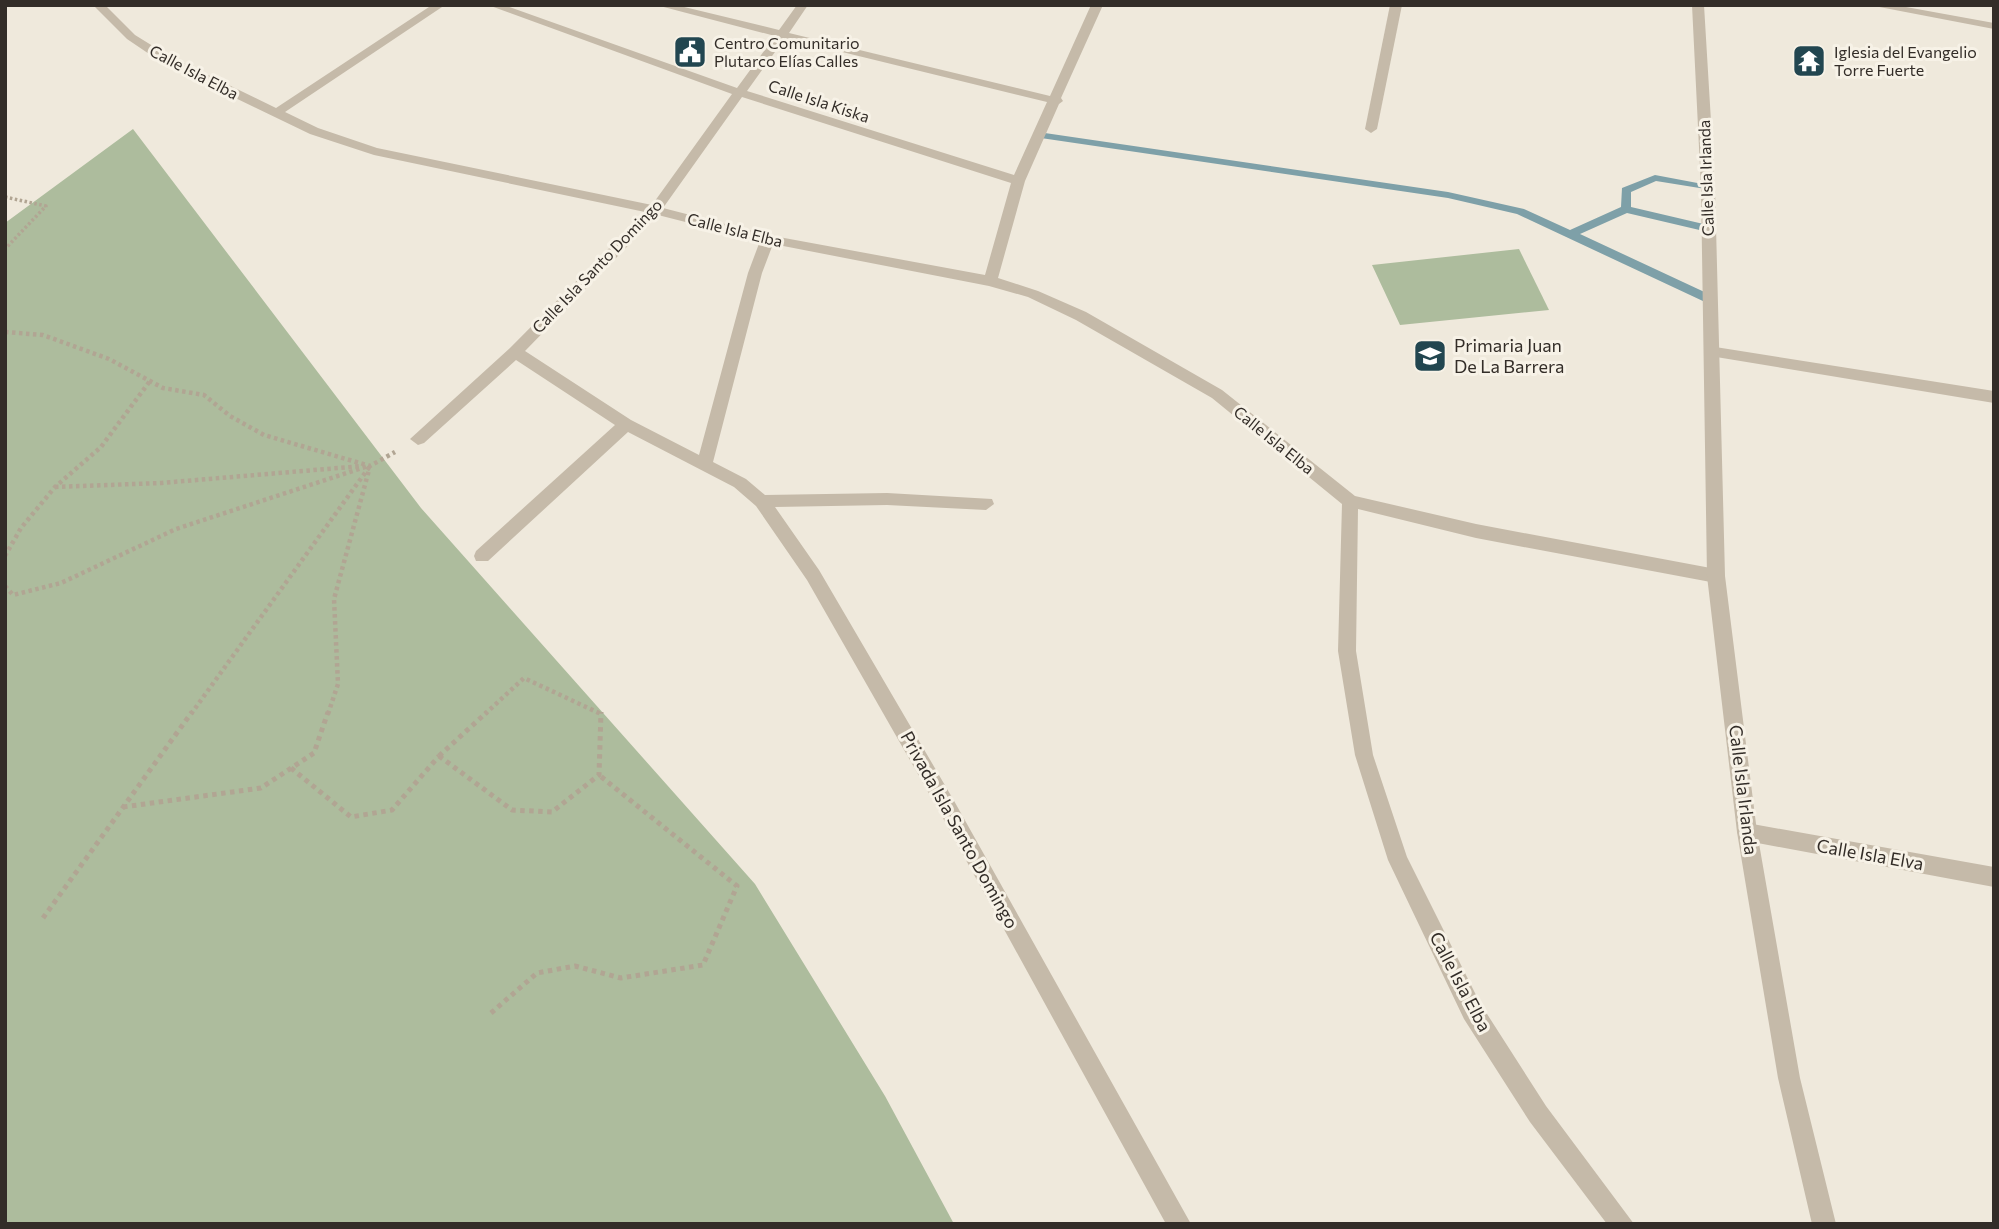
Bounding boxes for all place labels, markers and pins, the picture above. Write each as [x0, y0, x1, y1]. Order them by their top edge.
public building icon: Centro Comunitario Plutarco Elías Calles [671, 33, 709, 71]
place label: Centro Comunitario Plutarco Elías Calles [714, 33, 860, 70]
temple icon: Iglesia del Evangelio Torre Fuerte [1790, 42, 1828, 80]
place label: Iglesia del Evangelio Torre Fuerte [1834, 42, 1977, 79]
place label: Primaria Juan De La Barrera [1454, 334, 1564, 377]
school or university icon: Primaria Juan De La Barrera [1411, 337, 1449, 375]

